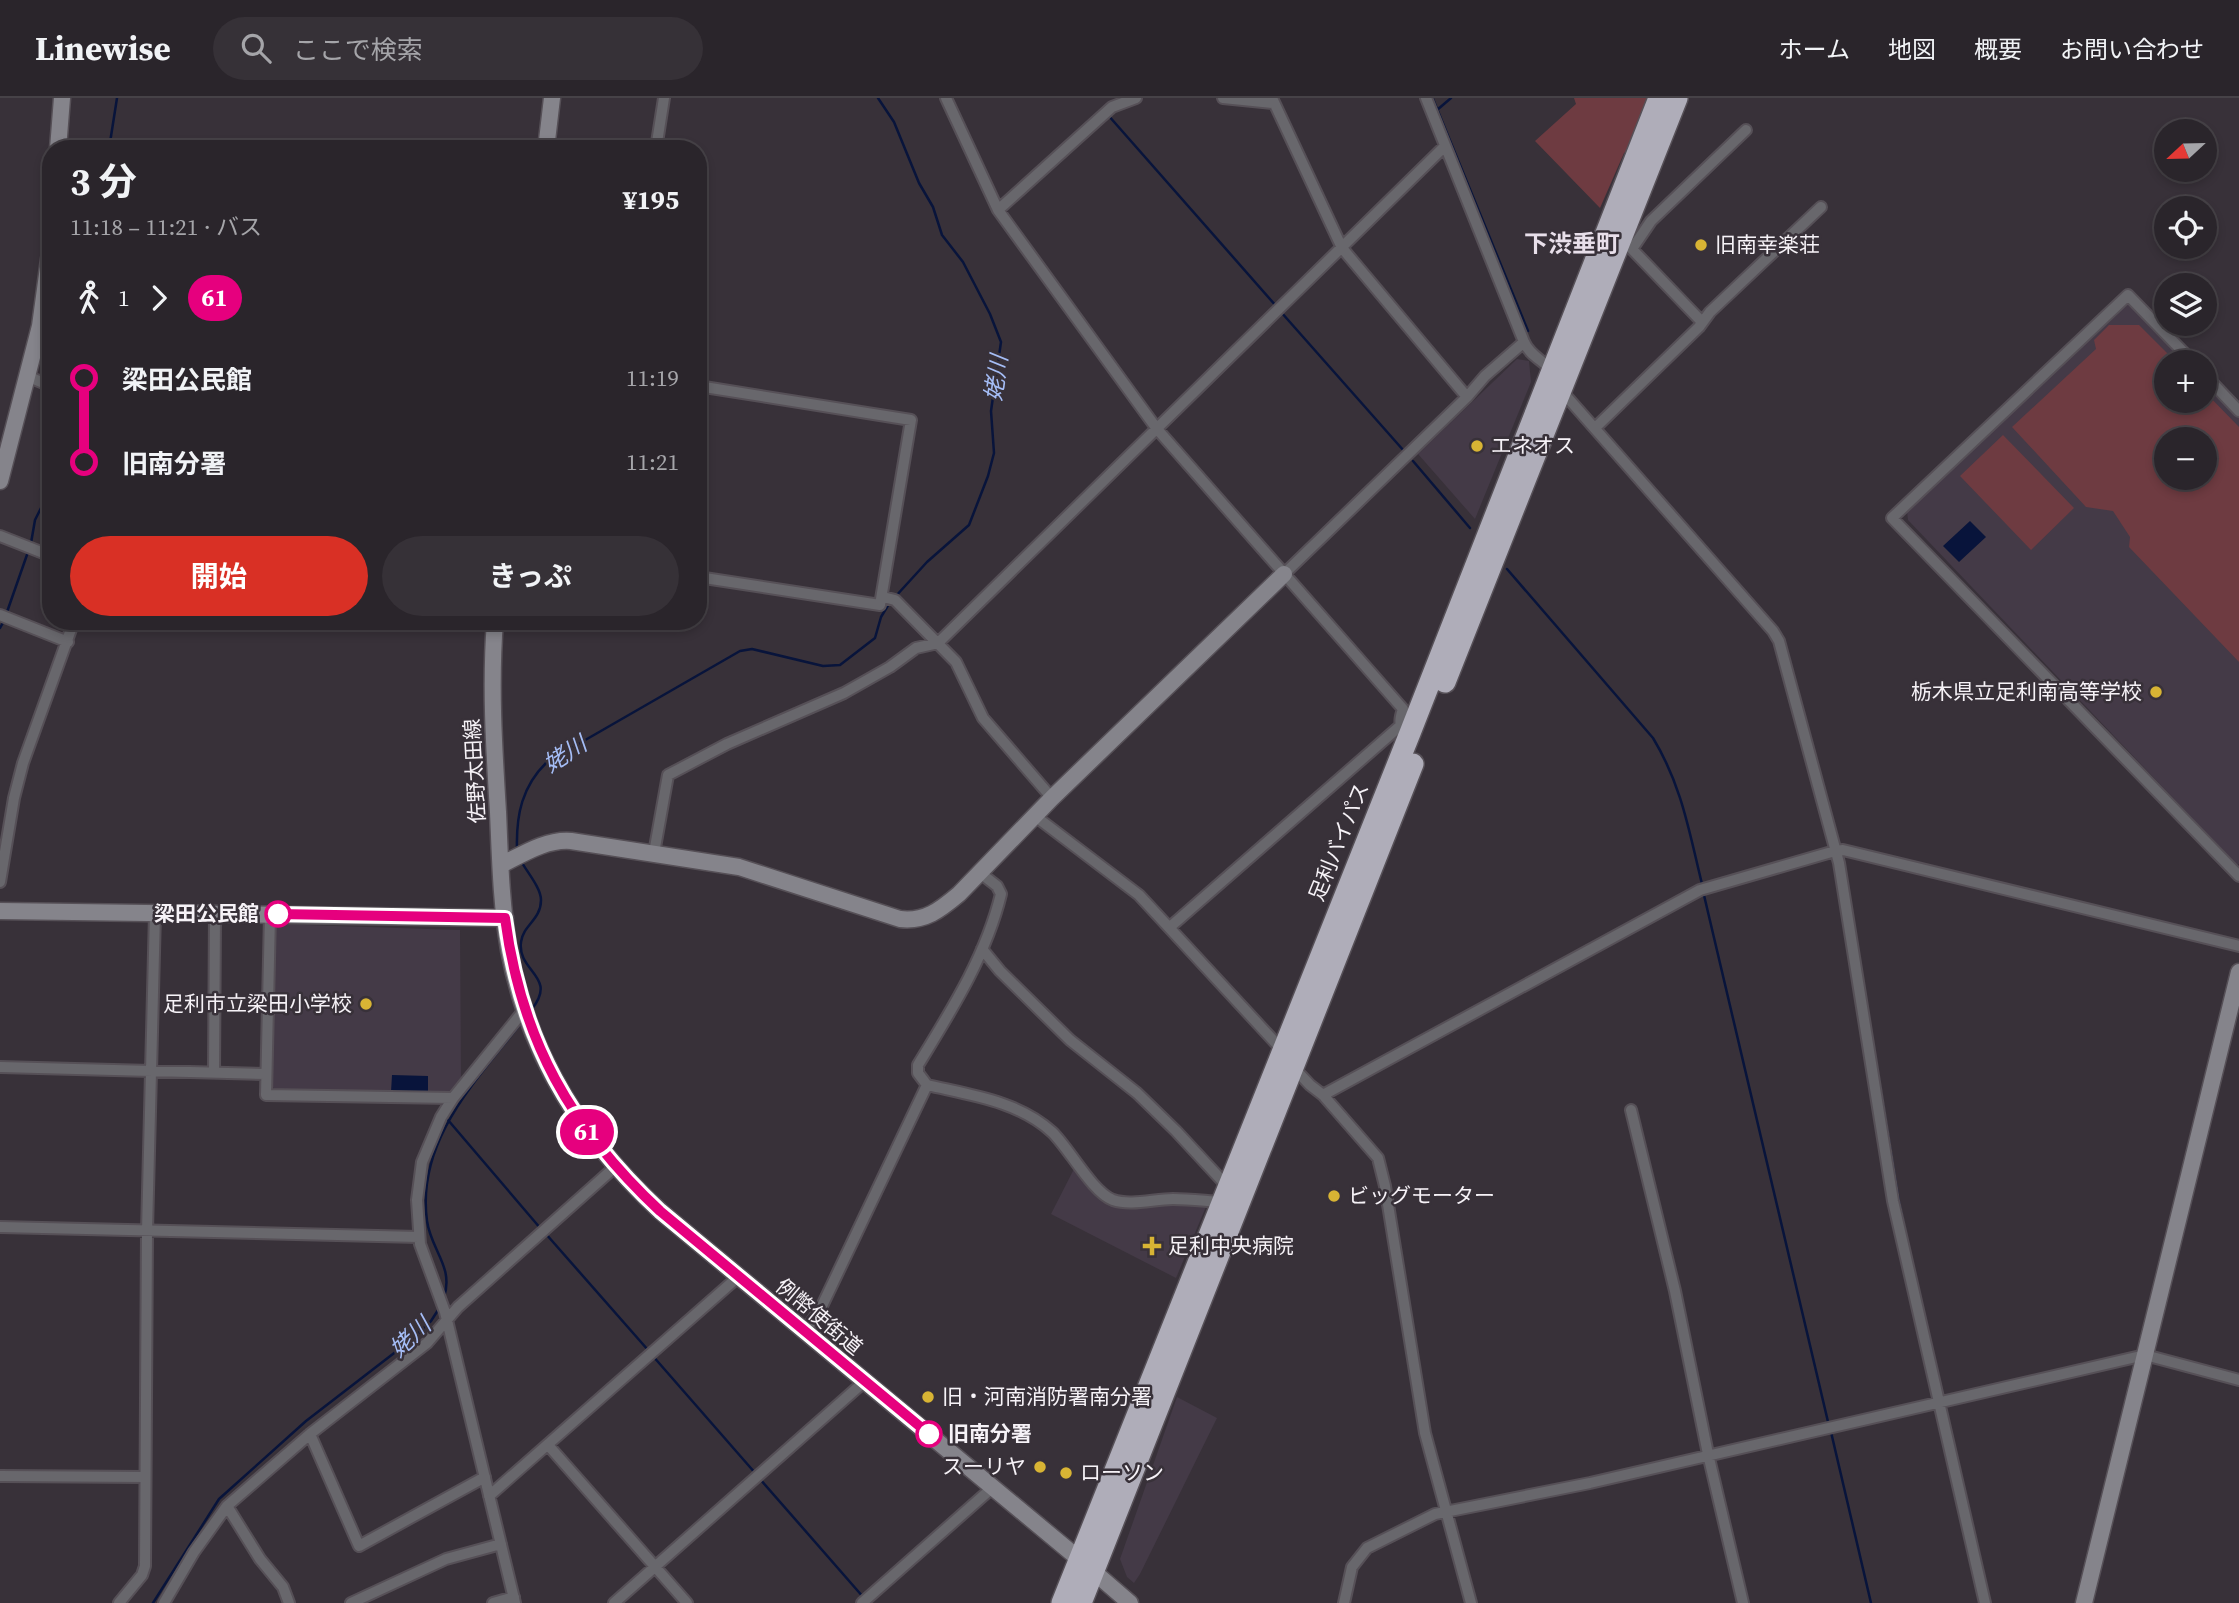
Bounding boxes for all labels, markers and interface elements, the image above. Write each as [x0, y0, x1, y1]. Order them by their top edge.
search box [213, 17, 703, 80]
text: Linewise [35, 26, 171, 71]
icon: search [237, 29, 275, 67]
text: ここで検索 [293, 32, 423, 68]
text: ホーム [1779, 33, 1850, 66]
text: 地図 [1888, 33, 1936, 66]
text: 概要 [1974, 33, 2022, 66]
text: お問い合わせ [2060, 33, 2204, 66]
north arrow [2154, 119, 2217, 182]
map controls [2154, 119, 2217, 490]
text: 3 分 [70, 156, 137, 208]
text: ¥195 [623, 182, 679, 218]
button: locate [2154, 196, 2217, 259]
text: 11:18 – 11:21 · バス [70, 211, 262, 243]
district label: 下渋垂町 [1524, 227, 1620, 260]
place label: 旧南幸楽荘 [1715, 230, 1820, 259]
marker: 旧南幸楽荘 [1693, 237, 1709, 253]
button: layers [2154, 273, 2217, 336]
icon: walk [70, 279, 108, 317]
icon: forward [140, 279, 178, 317]
text: 61 [202, 281, 228, 314]
text: 1 [118, 282, 130, 314]
water label: 姥川 [977, 350, 1015, 403]
button: + [2154, 350, 2217, 413]
text: 梁田公民館 [122, 362, 252, 398]
text: 11:19 [626, 362, 679, 394]
button: − [2154, 427, 2217, 490]
place label: エネオス [1491, 431, 1575, 460]
marker: エネオス [1469, 438, 1485, 454]
text: 旧南分署 [122, 446, 226, 482]
text: 11:21 [626, 446, 679, 478]
button: 開始 [70, 536, 368, 616]
button: きっぷ [382, 536, 679, 616]
place label: 栃木県立足利南高等学校 [1911, 677, 2142, 706]
marker: 栃木県立足利南高等学校 [2148, 684, 2164, 700]
street label: 佐野太田線 [457, 718, 492, 824]
water label: 姥川 [537, 726, 596, 780]
street label: 足利バイパス [1302, 778, 1376, 905]
place label: 梁田公民館 [154, 899, 259, 928]
marker: 梁田公民館 [265, 901, 291, 927]
place label: 足利市立梁田小学校 [163, 989, 352, 1018]
marker: 足利市立梁田小学校 [358, 996, 374, 1012]
line badge: 61 [556, 1109, 618, 1155]
text: 61 [574, 1115, 600, 1148]
place label: ビッグモーター [1348, 1181, 1495, 1210]
marker: ビッグモーター [1326, 1188, 1342, 1204]
place label: 足利中央病院 [1168, 1231, 1294, 1260]
marker: 足利中央病院 [1142, 1236, 1162, 1256]
street label: 例幣使街道 [770, 1272, 869, 1361]
water label: 姥川 [382, 1308, 440, 1364]
place label: 旧・河南消防署南分署 [942, 1382, 1152, 1411]
marker: 旧・河南消防署南分署 [920, 1389, 936, 1405]
place label: 旧南分署 [948, 1419, 1032, 1448]
marker: 旧南分署 [916, 1421, 942, 1447]
place label: スーリヤ [942, 1452, 1026, 1481]
place label: ローソン [1080, 1458, 1164, 1487]
marker: スーリヤ [1032, 1459, 1048, 1475]
marker: ローソン [1058, 1465, 1074, 1481]

